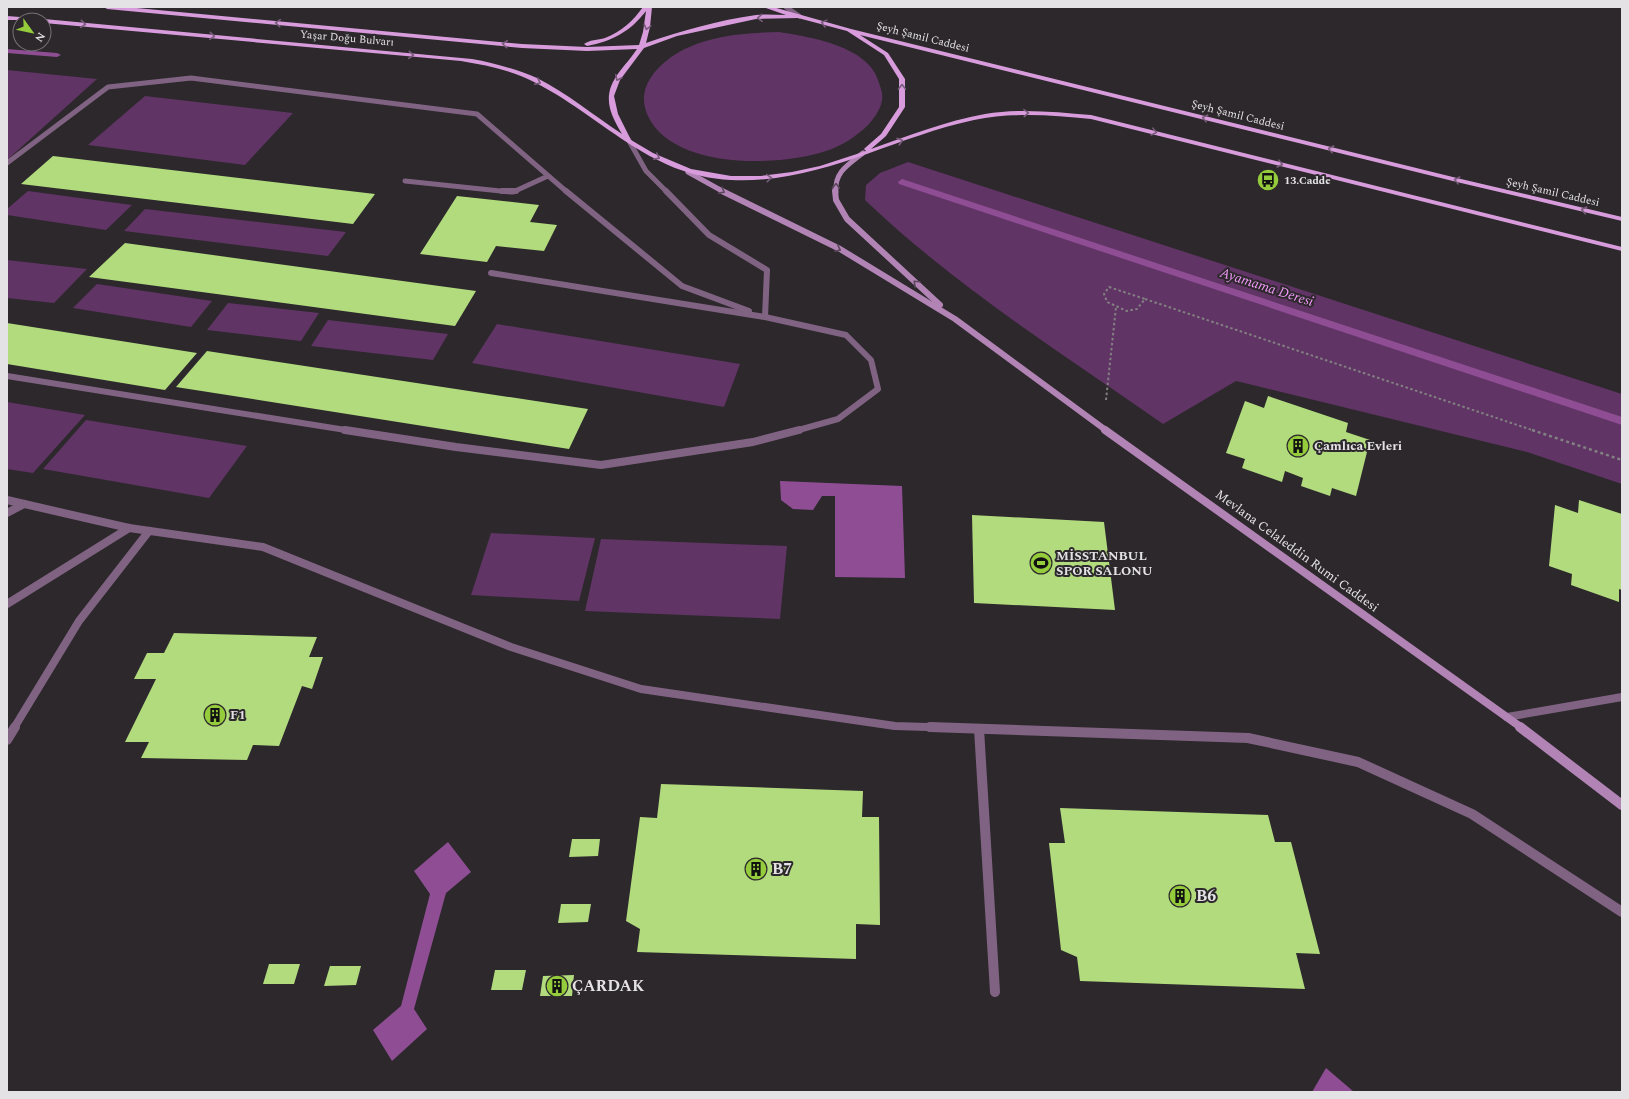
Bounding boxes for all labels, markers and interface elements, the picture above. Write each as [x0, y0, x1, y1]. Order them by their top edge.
north arrow [12, 12, 52, 52]
one-way arrow [757, 13, 763, 22]
street label: Şeyh Şamil Caddesi [875, 17, 971, 57]
one-way arrow [275, 19, 281, 28]
one-way arrow [821, 19, 828, 28]
one-way arrow [80, 20, 86, 29]
one-way arrow [643, 24, 651, 30]
street label: Yaşar Doğu Bulvarı [299, 25, 395, 51]
text: N [30, 29, 50, 46]
one-way arrow [209, 31, 215, 40]
one-way arrow [502, 40, 508, 49]
one-way arrow [408, 50, 414, 59]
one-way arrow [616, 74, 623, 81]
one-way arrow [533, 77, 541, 85]
one-way arrow [898, 84, 906, 90]
street label: Şeyh Şamil Caddesi [1190, 95, 1286, 135]
one-way arrow [1023, 109, 1029, 117]
one-way arrow [1202, 114, 1209, 123]
one-way arrow [1151, 128, 1157, 136]
one-way arrow [896, 137, 903, 145]
one-way arrow [1328, 146, 1334, 154]
one-way arrow [653, 152, 660, 160]
one-way arrow [1277, 159, 1283, 167]
bus stop icon: 13.Cadde [1255, 167, 1281, 193]
place label: 13.Cadde [1284, 172, 1331, 189]
one-way arrow [765, 173, 772, 182]
street label: Şeyh Şamil Caddesi [1505, 173, 1601, 211]
one-way arrow [1454, 177, 1461, 185]
one-way arrow [832, 183, 841, 190]
one-way arrow [718, 186, 725, 193]
one-way arrow [1581, 207, 1587, 215]
one-way arrow [834, 244, 842, 252]
water label: Ayamama Deresi [1216, 262, 1317, 312]
one-way arrow [913, 281, 921, 288]
building icon: Çamlıca Evleri [1285, 433, 1311, 459]
place label: Çamlıca Evleri [1314, 436, 1402, 456]
street label: Mevlana Celaleddin Rumi Caddesi [1211, 485, 1383, 617]
place label: MİSSTANBUL SPOR SALONU [1056, 546, 1153, 581]
sports icon: MİSSTANBUL SPOR SALONU [1028, 550, 1054, 576]
building icon: F1 [202, 702, 228, 728]
place label: F1 [230, 705, 246, 725]
building icon: B7 [743, 856, 769, 882]
place label: B7 [772, 857, 792, 881]
building icon: B6 [1167, 883, 1193, 909]
place label: B6 [1196, 884, 1216, 908]
building icon: ÇARDAK [544, 973, 570, 999]
place label: ÇARDAK [572, 974, 645, 998]

